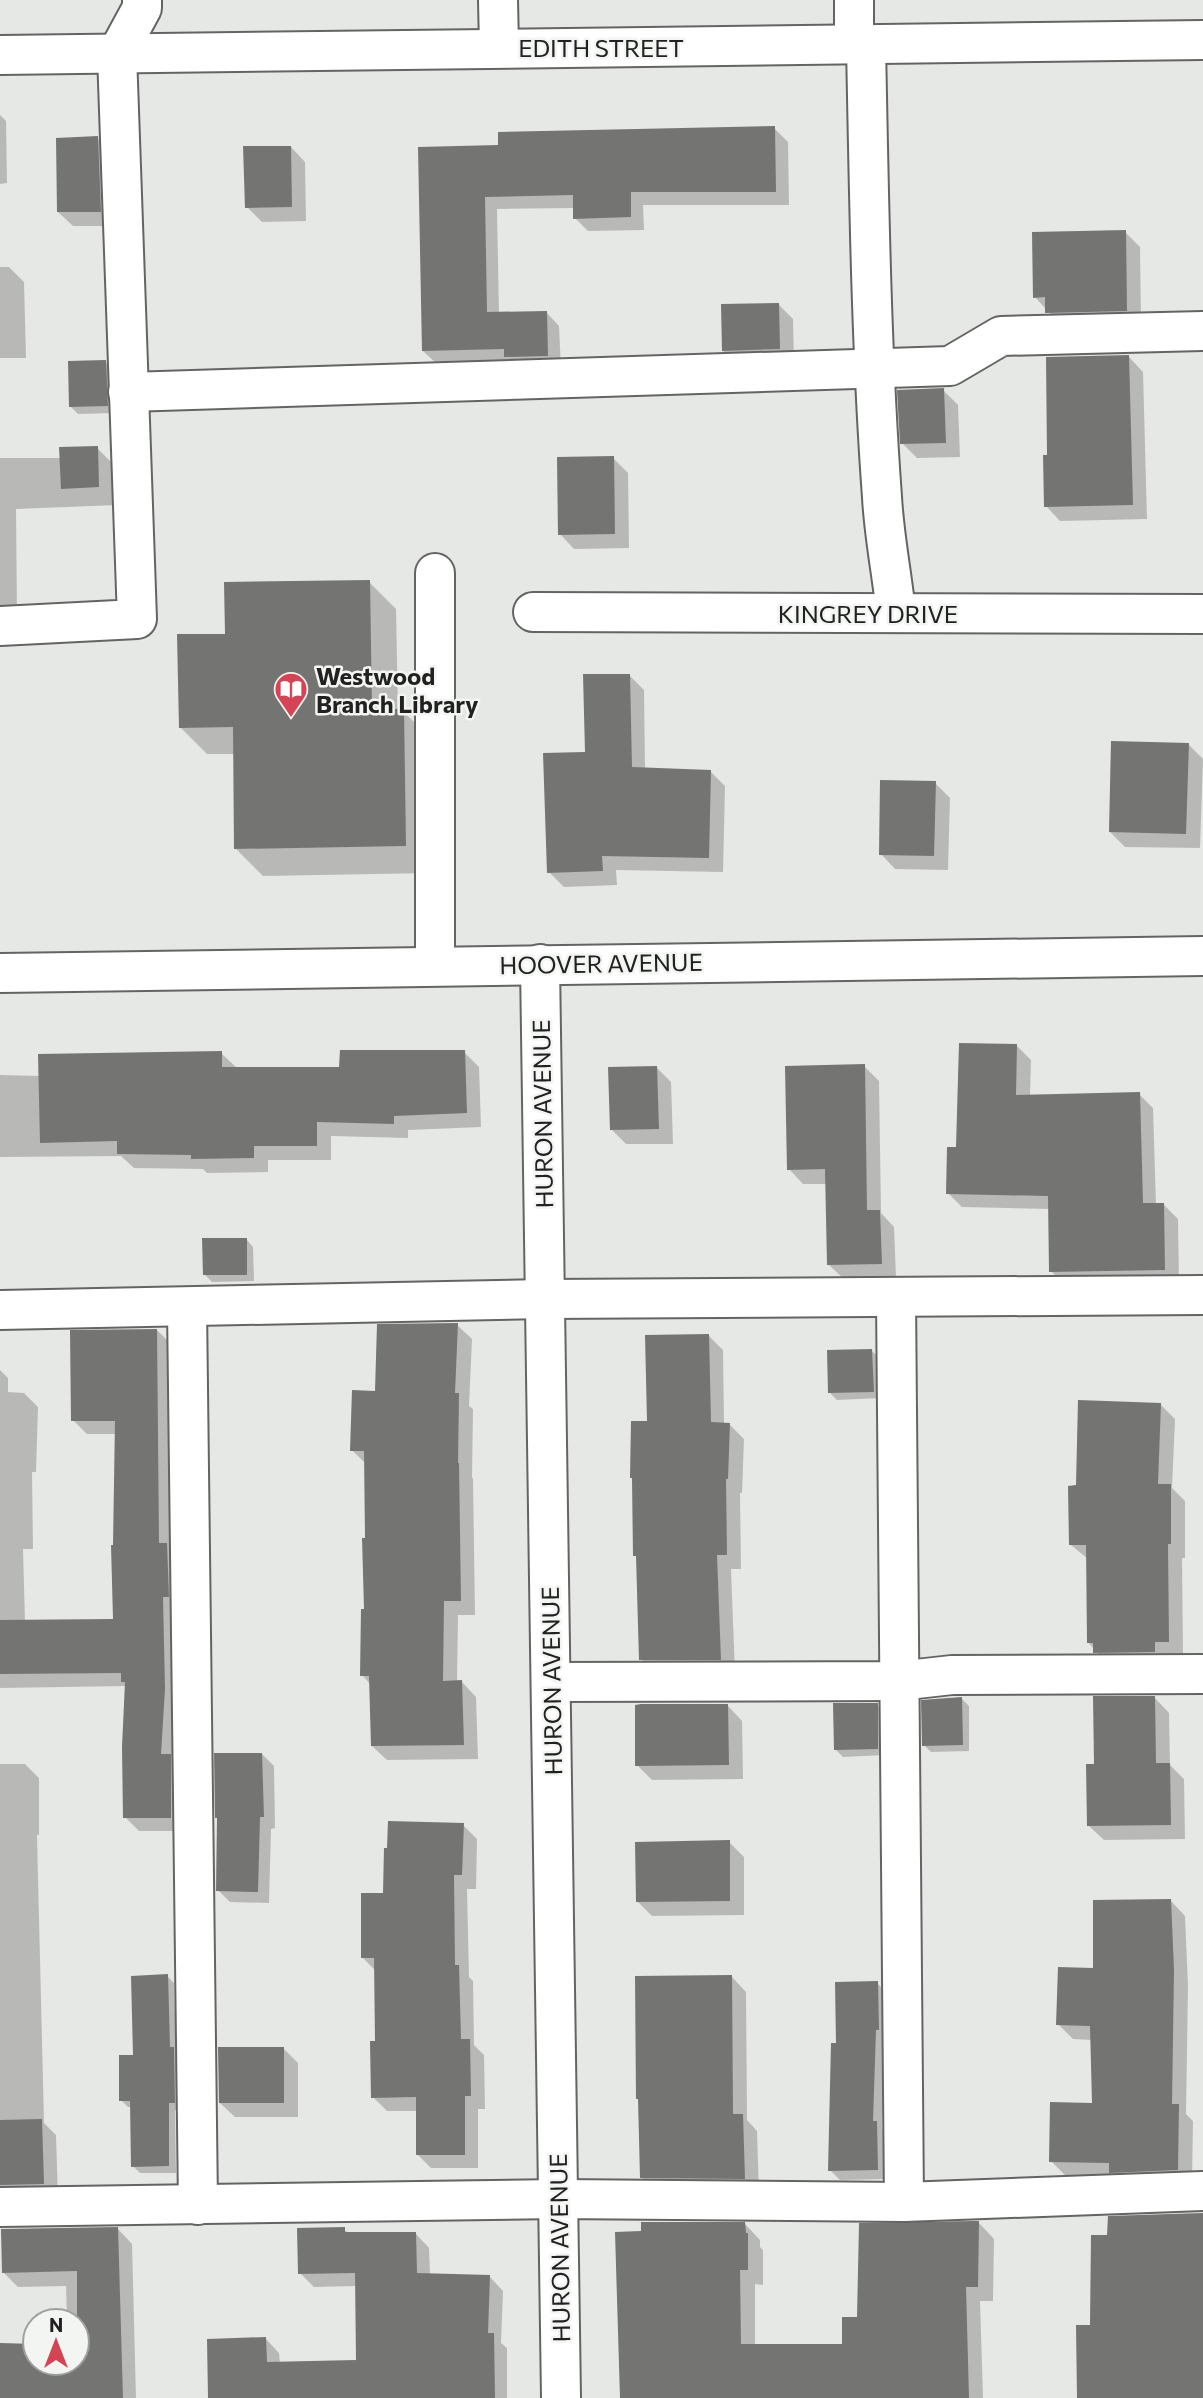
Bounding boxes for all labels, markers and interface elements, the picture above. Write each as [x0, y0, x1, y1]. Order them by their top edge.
street label: EDITH STREET [518, 33, 684, 62]
street label: KINGREY DRIVE [778, 599, 958, 628]
place label: Westwood Branch Library [316, 661, 478, 718]
library icon: Westwood Branch Library [272, 670, 310, 719]
street label: HOOVER AVENUE [499, 947, 703, 979]
street label: HURON AVENUE [526, 1019, 558, 1209]
street label: HURON AVENUE [535, 1586, 567, 1776]
street label: HURON AVENUE [543, 2153, 575, 2343]
north arrow [21, 2307, 91, 2377]
text: N [49, 2313, 63, 2336]

